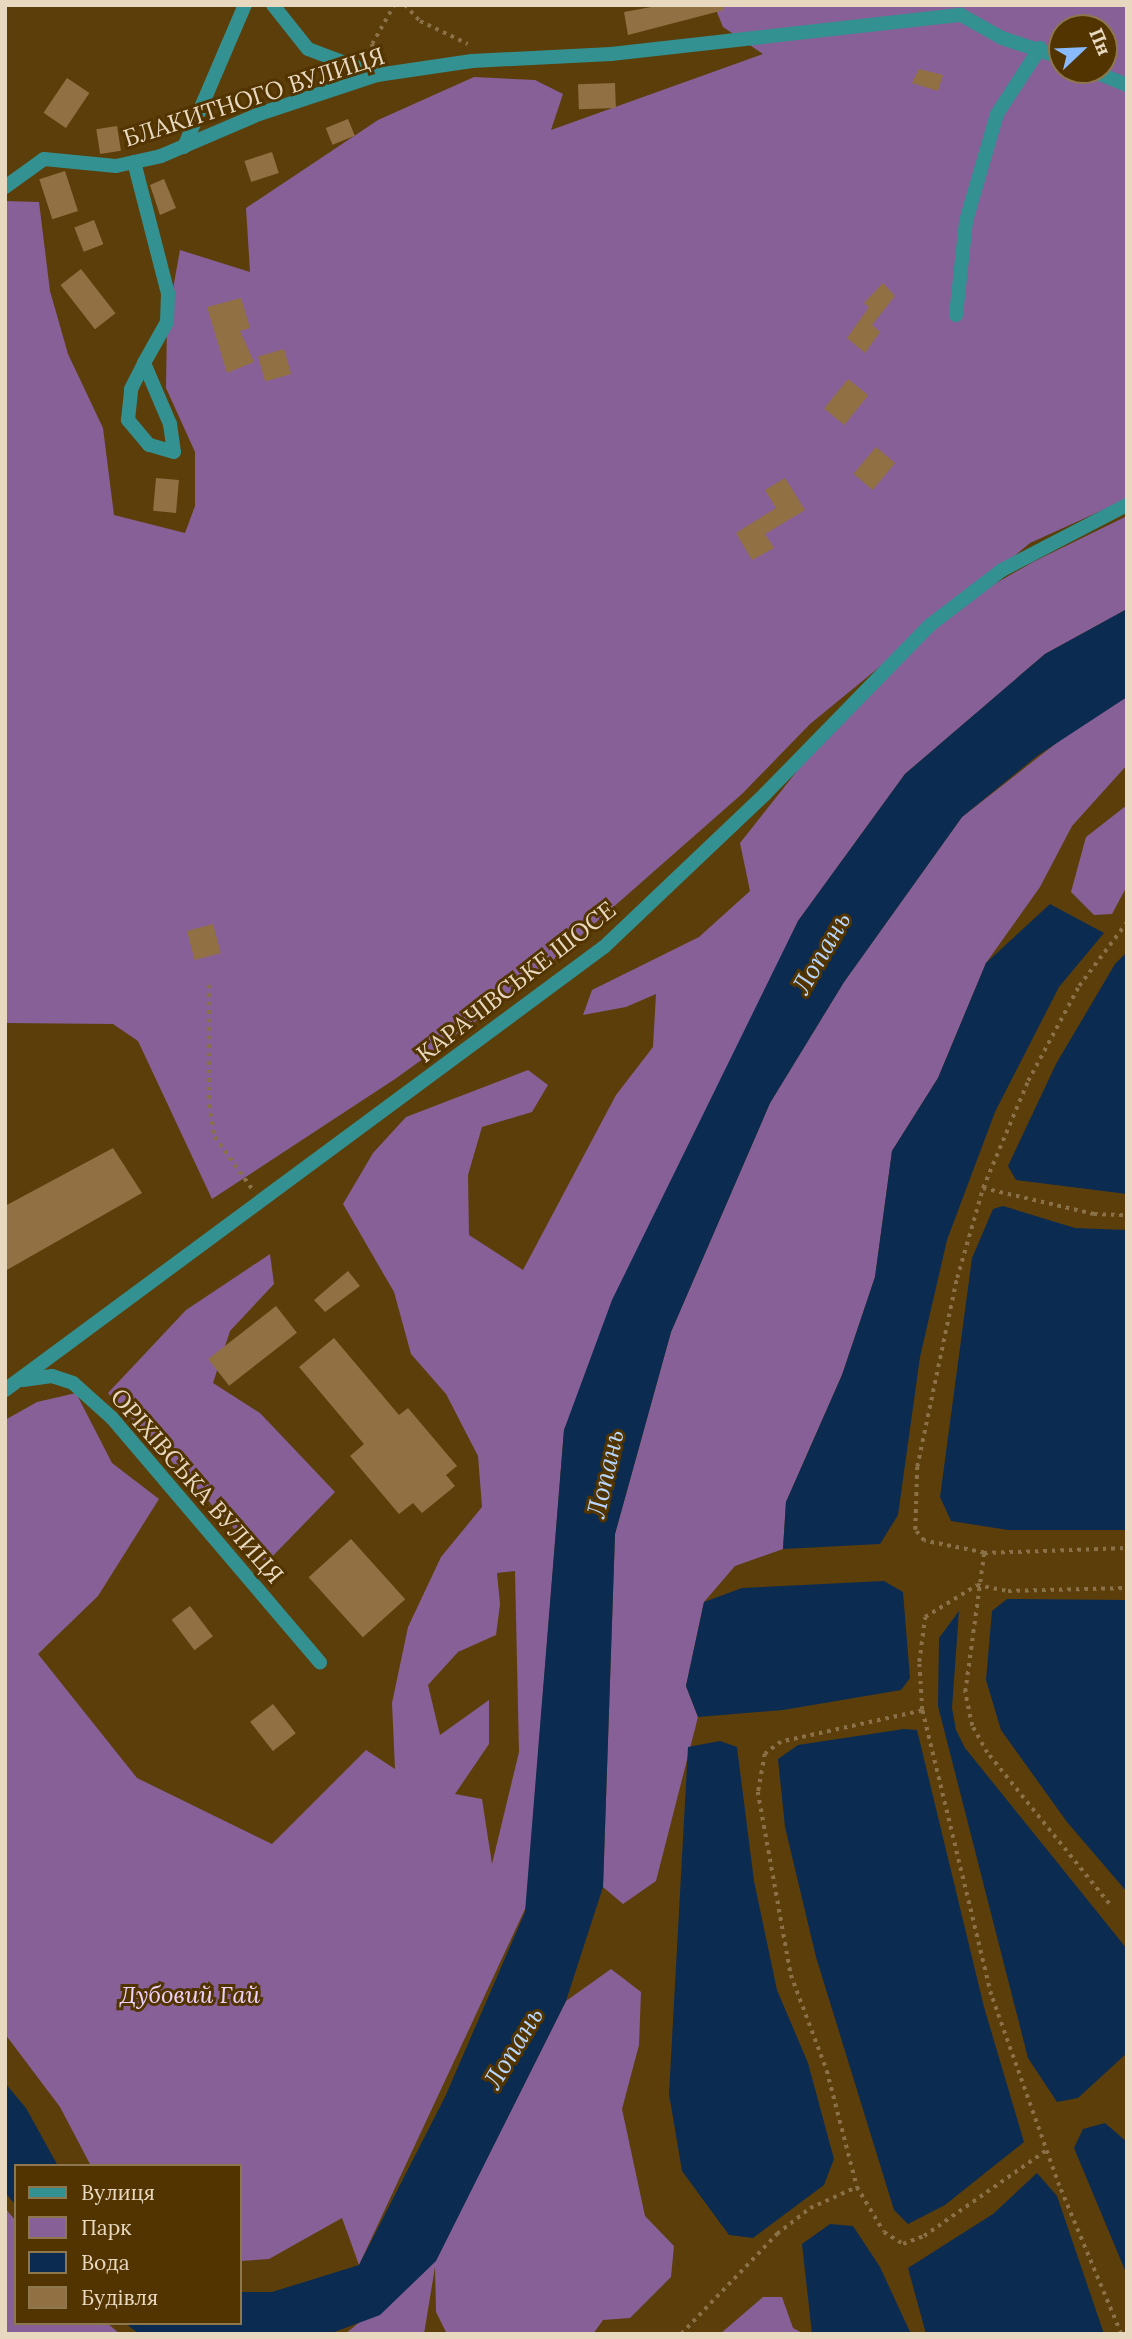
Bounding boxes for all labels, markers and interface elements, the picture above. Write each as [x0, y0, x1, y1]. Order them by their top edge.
north arrow [1048, 14, 1118, 84]
text: Пн [1084, 24, 1117, 59]
street label: БЛАКИТНОГО ВУЛИЦЯ [120, 41, 388, 153]
street label: КАРАЧІВСЬКЕ ШОСЕ [411, 895, 621, 1069]
water label: Лопань [785, 906, 857, 1000]
street label: ОРІХІВСЬКА ВУЛИЦЯ [105, 1383, 289, 1589]
water label: Лопань [580, 1427, 630, 1521]
park label: Дубовий Гай [120, 1981, 260, 2009]
water label: Лопань [476, 2001, 550, 2095]
legend [14, 2164, 242, 2325]
text: Вулиця [81, 2179, 155, 2206]
text: Парк [81, 2214, 131, 2241]
text: Вода [81, 2249, 130, 2276]
text: Будівля [81, 2284, 158, 2311]

